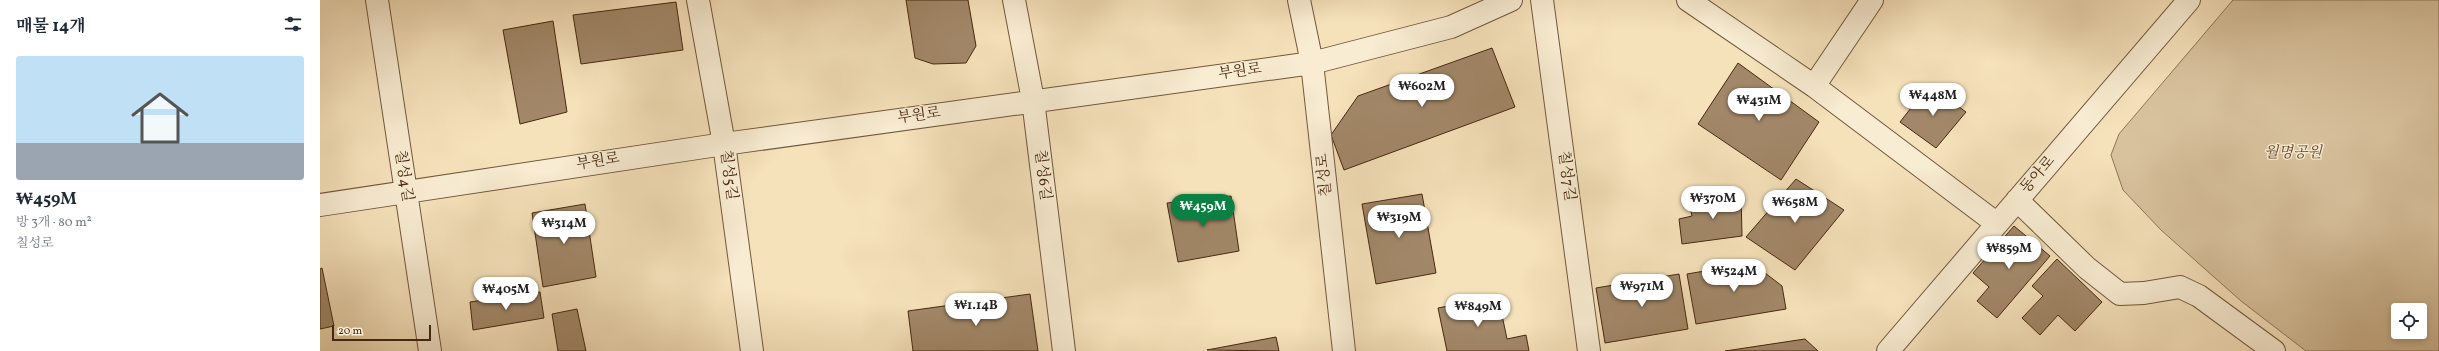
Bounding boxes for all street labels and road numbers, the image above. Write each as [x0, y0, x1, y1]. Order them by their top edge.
street label: 부원로 [1217, 59, 1263, 85]
street label: 부원로 [896, 103, 942, 129]
street label: 칠성4길 [389, 148, 417, 204]
street label: 부원로 [575, 148, 622, 176]
street label: 칠성5길 [714, 148, 742, 202]
street label: 칠성6길 [1028, 148, 1056, 202]
street label: 칠성7길 [1552, 149, 1580, 203]
street label: 동아로 [2016, 151, 2061, 198]
street label: 칠성로 [1312, 152, 1338, 198]

